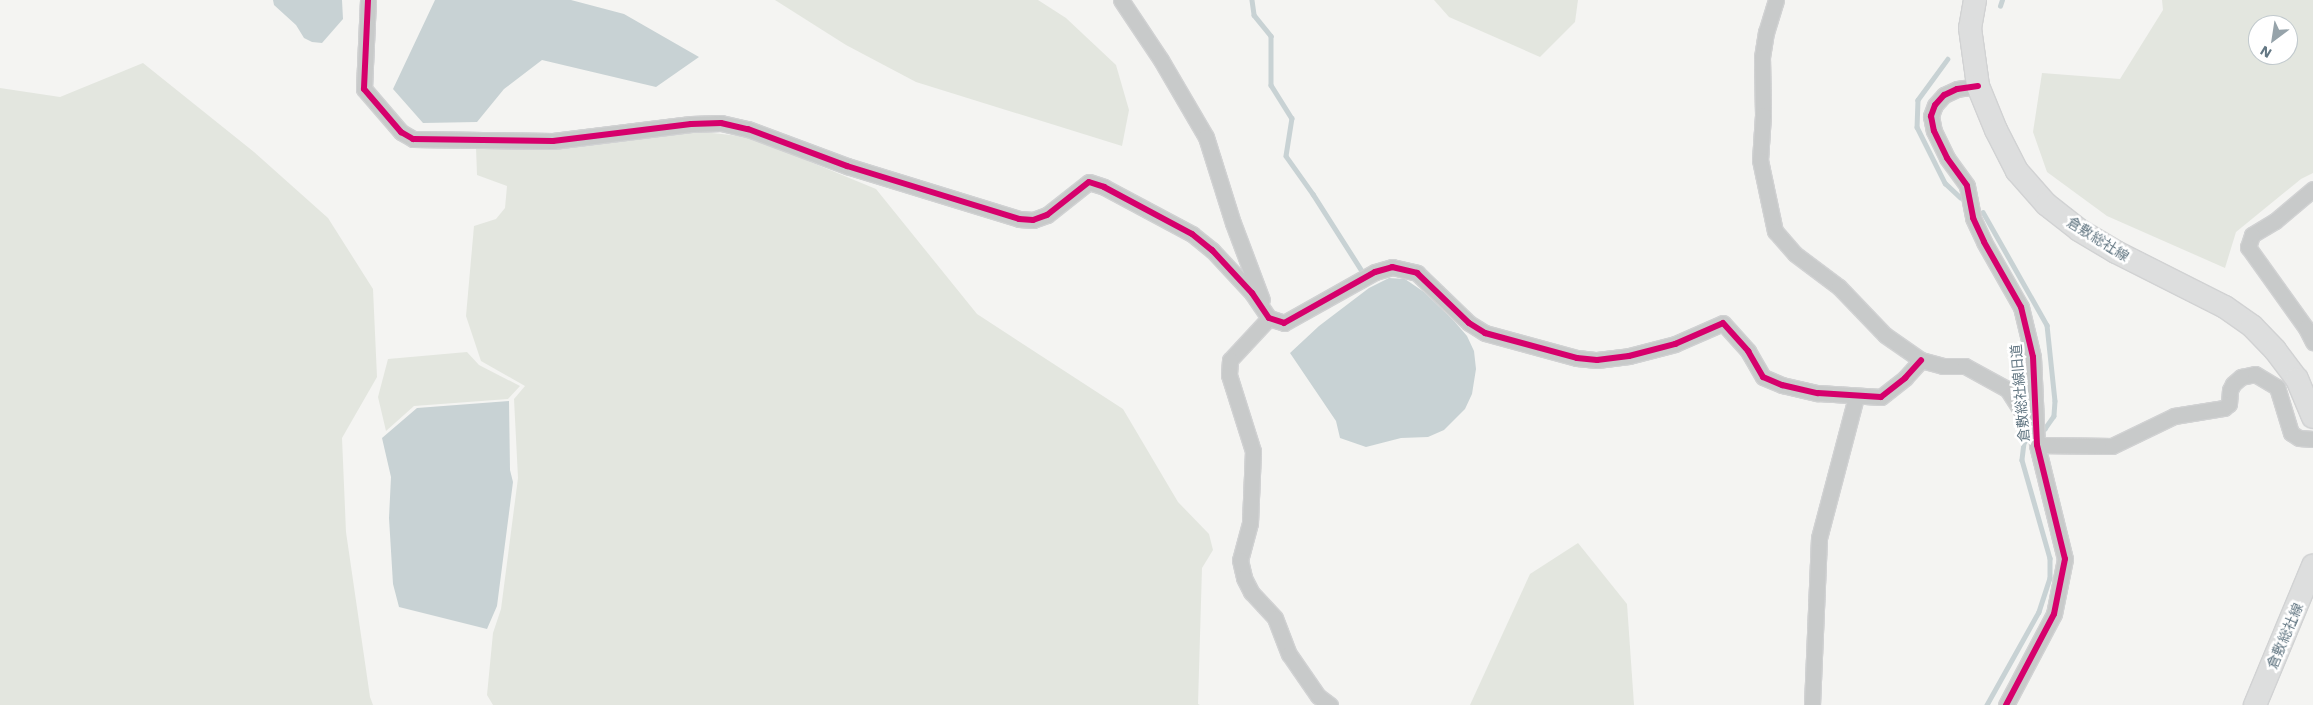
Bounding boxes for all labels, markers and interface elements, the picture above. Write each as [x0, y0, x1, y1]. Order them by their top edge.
north arrow [2248, 15, 2298, 65]
text: N [2257, 42, 2274, 62]
street label: 倉敷総社線 [2064, 213, 2132, 265]
street label: 倉敷総社線旧道 [2007, 343, 2033, 443]
street label: 倉敷総社線 [2264, 601, 2306, 671]

